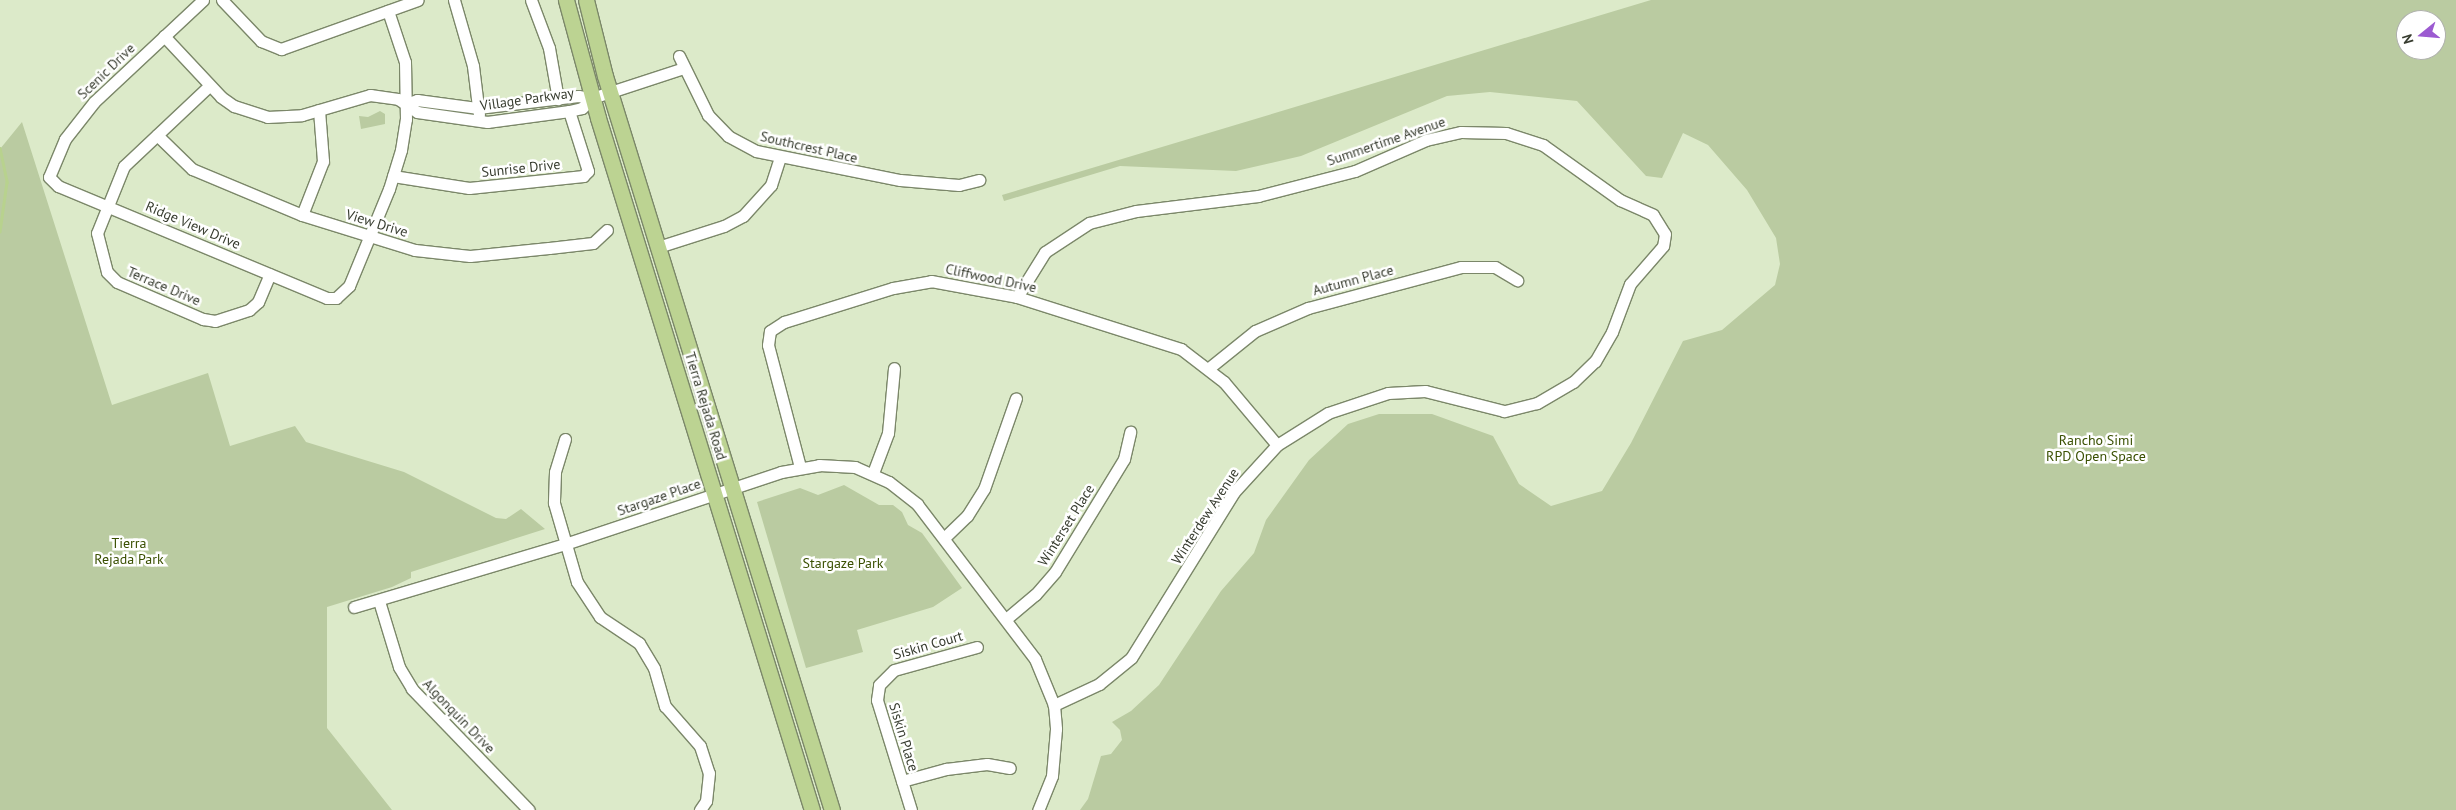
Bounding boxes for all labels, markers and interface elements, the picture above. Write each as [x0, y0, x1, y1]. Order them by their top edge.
north arrow [2396, 10, 2446, 60]
text: N [2398, 32, 2418, 46]
street label: Scenic Drive [74, 39, 138, 103]
street label: Village Parkway [479, 84, 575, 114]
street label: Summertime Avenue [1324, 113, 1448, 169]
street label: Southcrest Place [759, 128, 859, 166]
street label: Sunrise Drive [481, 156, 561, 180]
street label: Ridge View Drive [143, 197, 243, 253]
street label: View Drive [344, 206, 410, 240]
street label: Cliffwood Drive [944, 260, 1038, 296]
street label: Autumn Place [1311, 261, 1395, 299]
street label: Terrace Drive [125, 263, 203, 309]
street label: Tierra Rejada Road [682, 350, 730, 462]
park label: Rancho Simi RPD Open Space [2046, 432, 2146, 464]
street label: Winterdew Avenue [1168, 465, 1242, 567]
street label: Stargaze Place [615, 475, 703, 519]
street label: Winterset Place [1034, 481, 1098, 569]
park label: Tierra Rejada Park [94, 535, 164, 568]
park label: Stargaze Park [803, 555, 883, 571]
street label: Siskin Court [891, 627, 965, 663]
street label: Algonquin Drive [419, 675, 499, 757]
street label: Siskin Place [886, 701, 922, 773]

